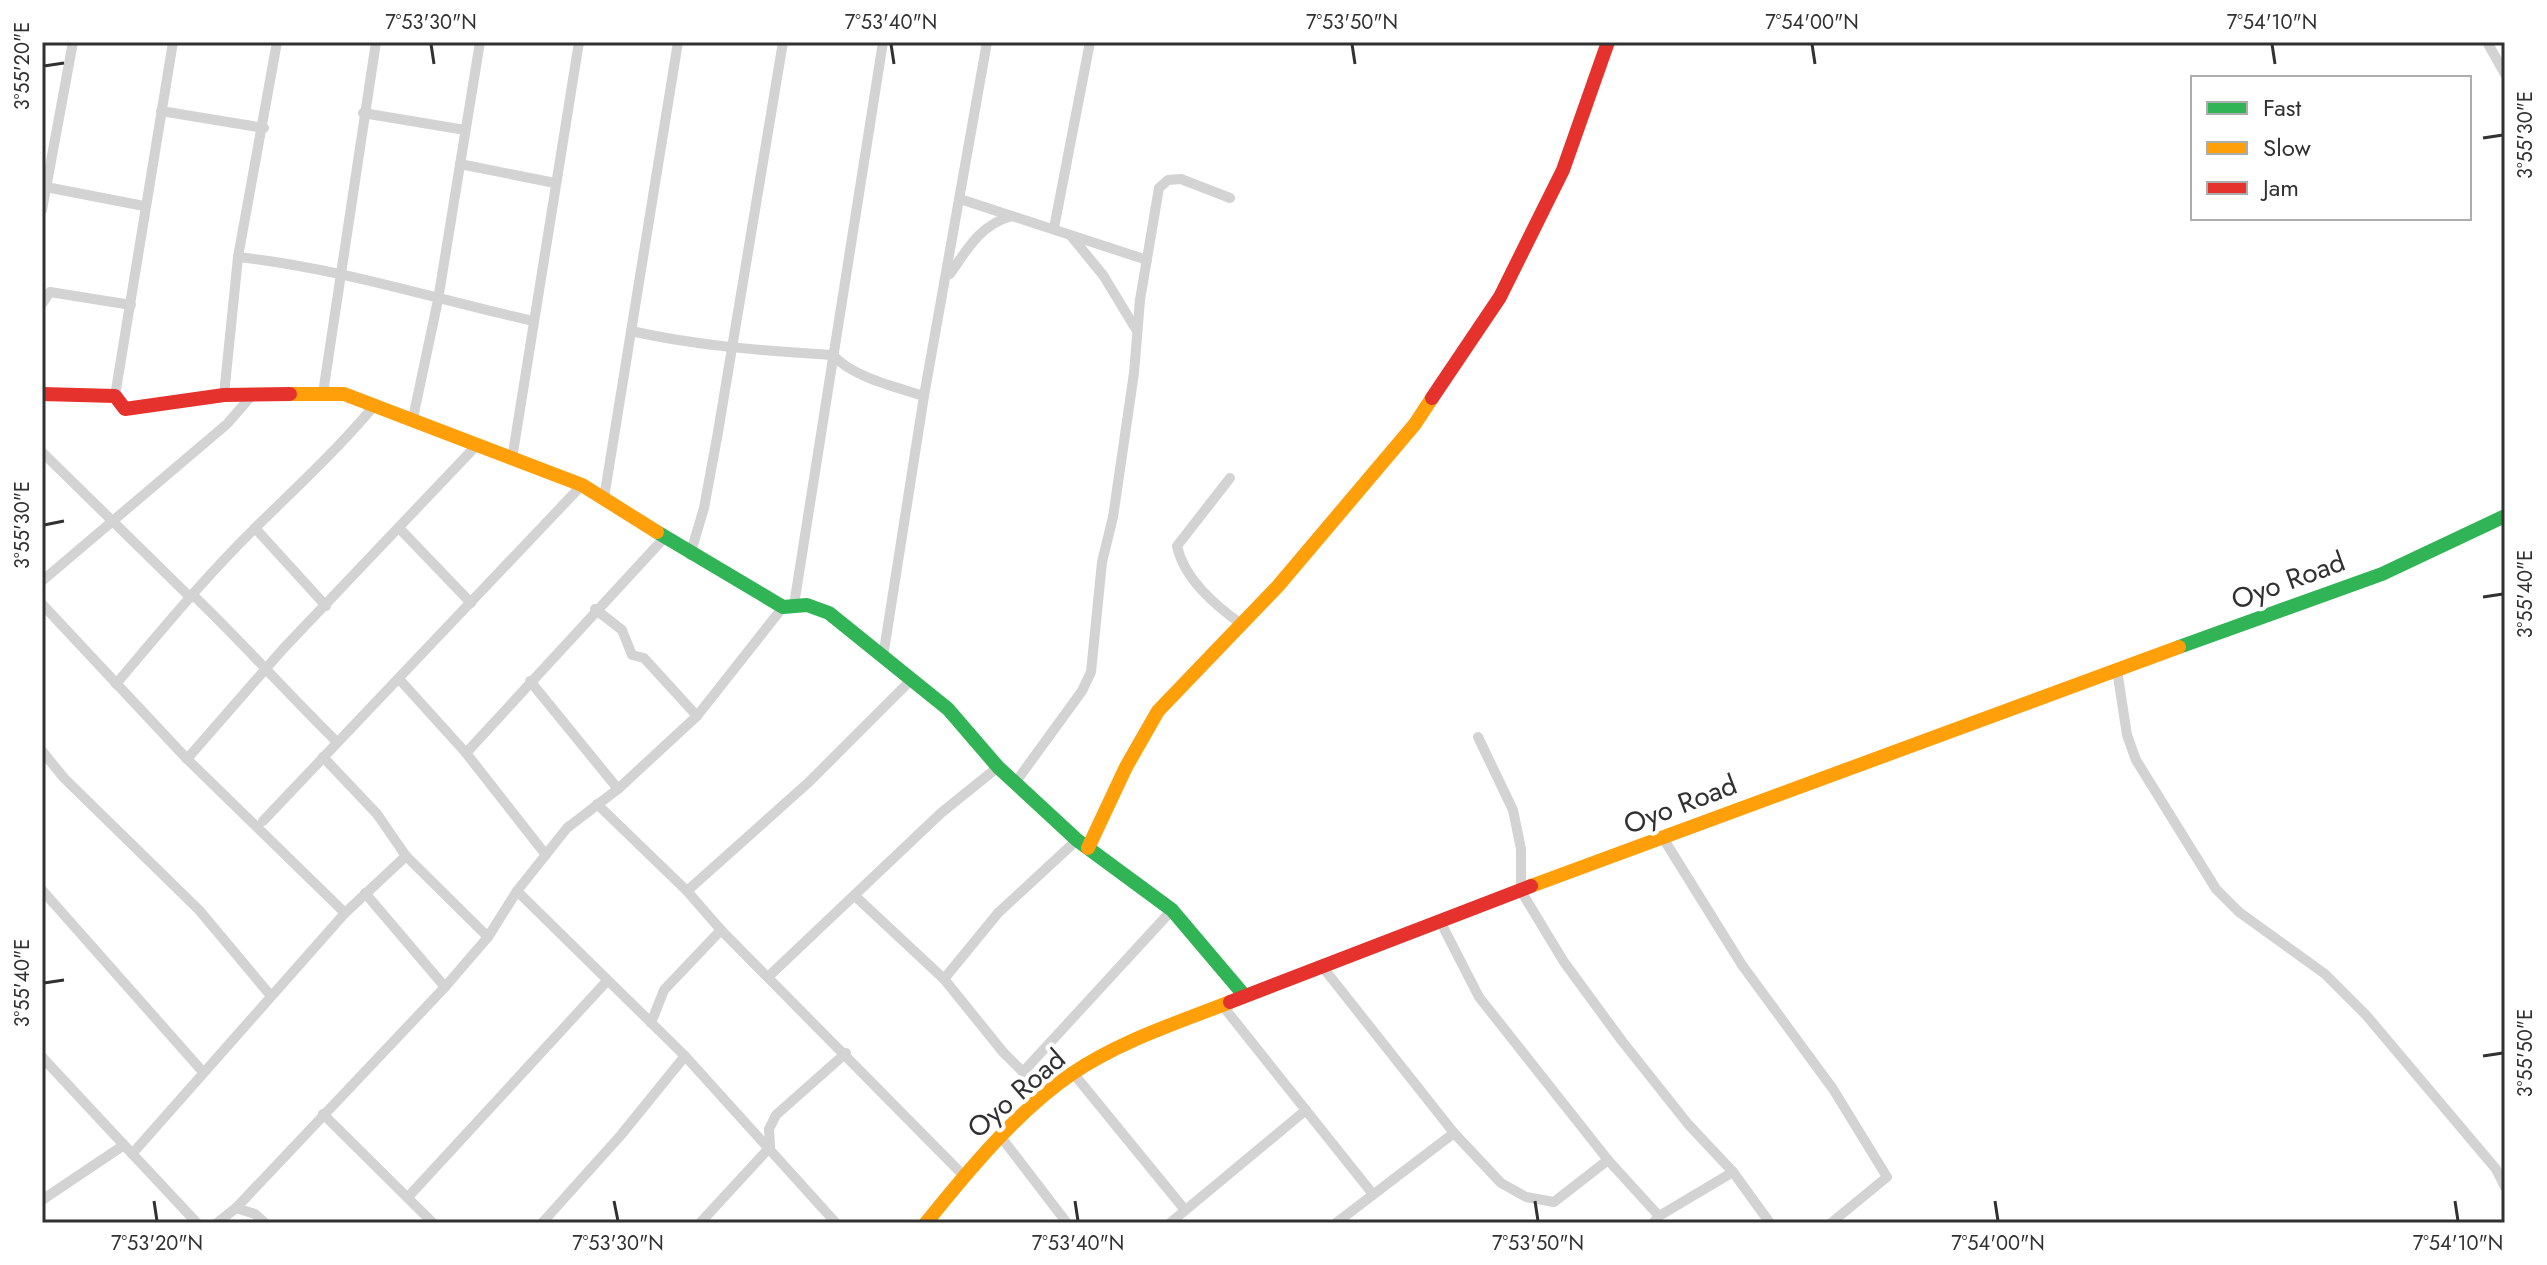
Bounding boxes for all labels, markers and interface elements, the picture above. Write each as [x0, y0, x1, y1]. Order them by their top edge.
text: 7°53'30"N [385, 8, 477, 37]
text: 7°53'40"N [845, 8, 937, 37]
text: 7°53'50"N [1306, 8, 1398, 37]
text: 7°54'00"N [1765, 8, 1859, 37]
text: 7°54'10"N [2227, 8, 2317, 37]
text: 3°55'20"E [8, 22, 37, 110]
legend [2191, 76, 2471, 220]
text: Fast [2263, 90, 2301, 125]
text: 3°55'30"E [2511, 91, 2540, 179]
text: Slow [2263, 130, 2311, 165]
text: Jam [2260, 170, 2299, 205]
text: 3°55'30"E [8, 481, 37, 569]
street label: Oyo Road [2225, 541, 2351, 620]
text: 3°55'40"E [2511, 550, 2540, 638]
street label: Oyo Road [1618, 764, 1743, 845]
text: 3°55'40"E [8, 939, 37, 1027]
text: 3°55'50"E [2511, 1009, 2540, 1097]
street label: Oyo Road [958, 1039, 1075, 1148]
text: 7°53'20"N [111, 1229, 203, 1258]
text: 7°53'30"N [572, 1229, 664, 1258]
text: 7°53'40"N [1032, 1229, 1124, 1258]
text: 7°53'50"N [1492, 1229, 1584, 1258]
text: 7°54'00"N [1951, 1229, 2045, 1258]
text: 7°54'10"N [2413, 1229, 2503, 1258]

